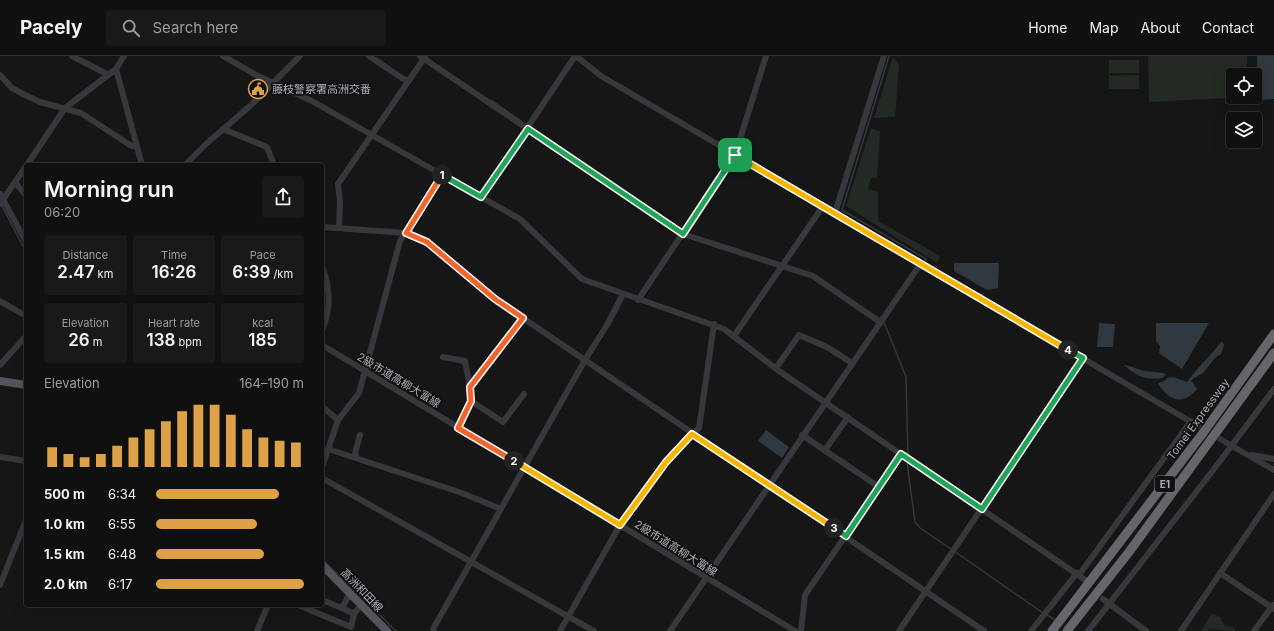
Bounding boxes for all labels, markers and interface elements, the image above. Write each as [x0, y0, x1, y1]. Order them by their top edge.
search box [106, 10, 386, 46]
text: Pacely [20, 16, 82, 39]
icon: search [120, 17, 142, 39]
text: Search here [152, 18, 238, 37]
text: Home [1028, 19, 1067, 36]
text: Map [1089, 19, 1119, 36]
text: About [1141, 19, 1180, 36]
text: Contact [1202, 19, 1254, 36]
map controls [1226, 68, 1262, 148]
button: locate [1226, 68, 1262, 104]
public building icon: 藤枝警察署高洲交番 [247, 78, 269, 100]
place label: 藤枝警察署高洲交番 [272, 82, 371, 96]
button: layers [1226, 112, 1262, 148]
pin [718, 138, 752, 172]
icon: arrive [724, 144, 746, 166]
pin: 1 [432, 165, 452, 185]
text: 1 [440, 168, 444, 182]
text: Morning run [44, 176, 174, 202]
button: share [262, 176, 304, 218]
text: 06:20 [44, 204, 80, 220]
text: Distance [63, 248, 108, 262]
text: Time [161, 248, 187, 262]
text: Pace [250, 248, 276, 262]
text: 2.47 [57, 262, 95, 282]
text: 16:26 [152, 262, 196, 282]
text: 6:39 [232, 262, 270, 282]
text: km [95, 267, 113, 281]
text: /km [270, 267, 293, 281]
text: Elevation [62, 316, 109, 330]
text: Heart rate [148, 316, 200, 330]
text: kcal [252, 316, 273, 330]
text: 26 [68, 330, 90, 350]
text: 138 [146, 330, 175, 350]
text: 185 [248, 330, 277, 350]
text: m [90, 335, 102, 349]
text: bpm [175, 335, 202, 349]
pin: 4 [1058, 340, 1078, 360]
text: 4 [1064, 343, 1072, 357]
street label: 2級市道高柳大富線 [355, 350, 443, 410]
text: Elevation [44, 375, 100, 391]
text: 164–190 m [239, 375, 304, 391]
street label: Tomei Expressway [1164, 376, 1232, 462]
pin: 2 [504, 451, 524, 471]
text: 2 [511, 454, 517, 468]
road number: E1 [1155, 476, 1175, 492]
text: 500 m [44, 486, 85, 502]
text: 6:34 [108, 486, 136, 502]
text: 1.0 km [44, 516, 85, 532]
text: 6:55 [108, 516, 136, 532]
street label: 2級市道高柳大富線 [632, 517, 720, 579]
pin: 3 [824, 518, 844, 538]
text: 3 [830, 521, 838, 535]
text: 1.5 km [44, 546, 85, 562]
text: 6:48 [108, 546, 136, 562]
street label: 高洲和田線 [338, 565, 386, 615]
text: 2.0 km [44, 576, 87, 592]
text: 6:17 [108, 576, 132, 592]

